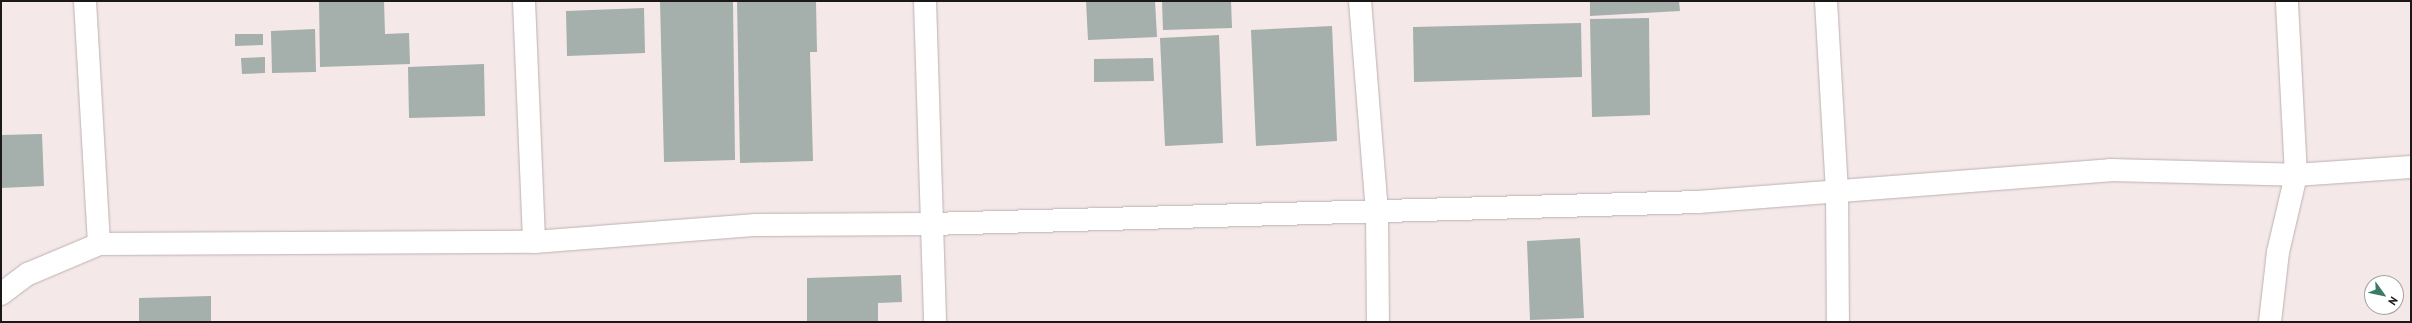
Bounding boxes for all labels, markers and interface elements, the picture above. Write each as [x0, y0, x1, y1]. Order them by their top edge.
north arrow [2364, 275, 2404, 315]
text: N [2385, 294, 2401, 308]

